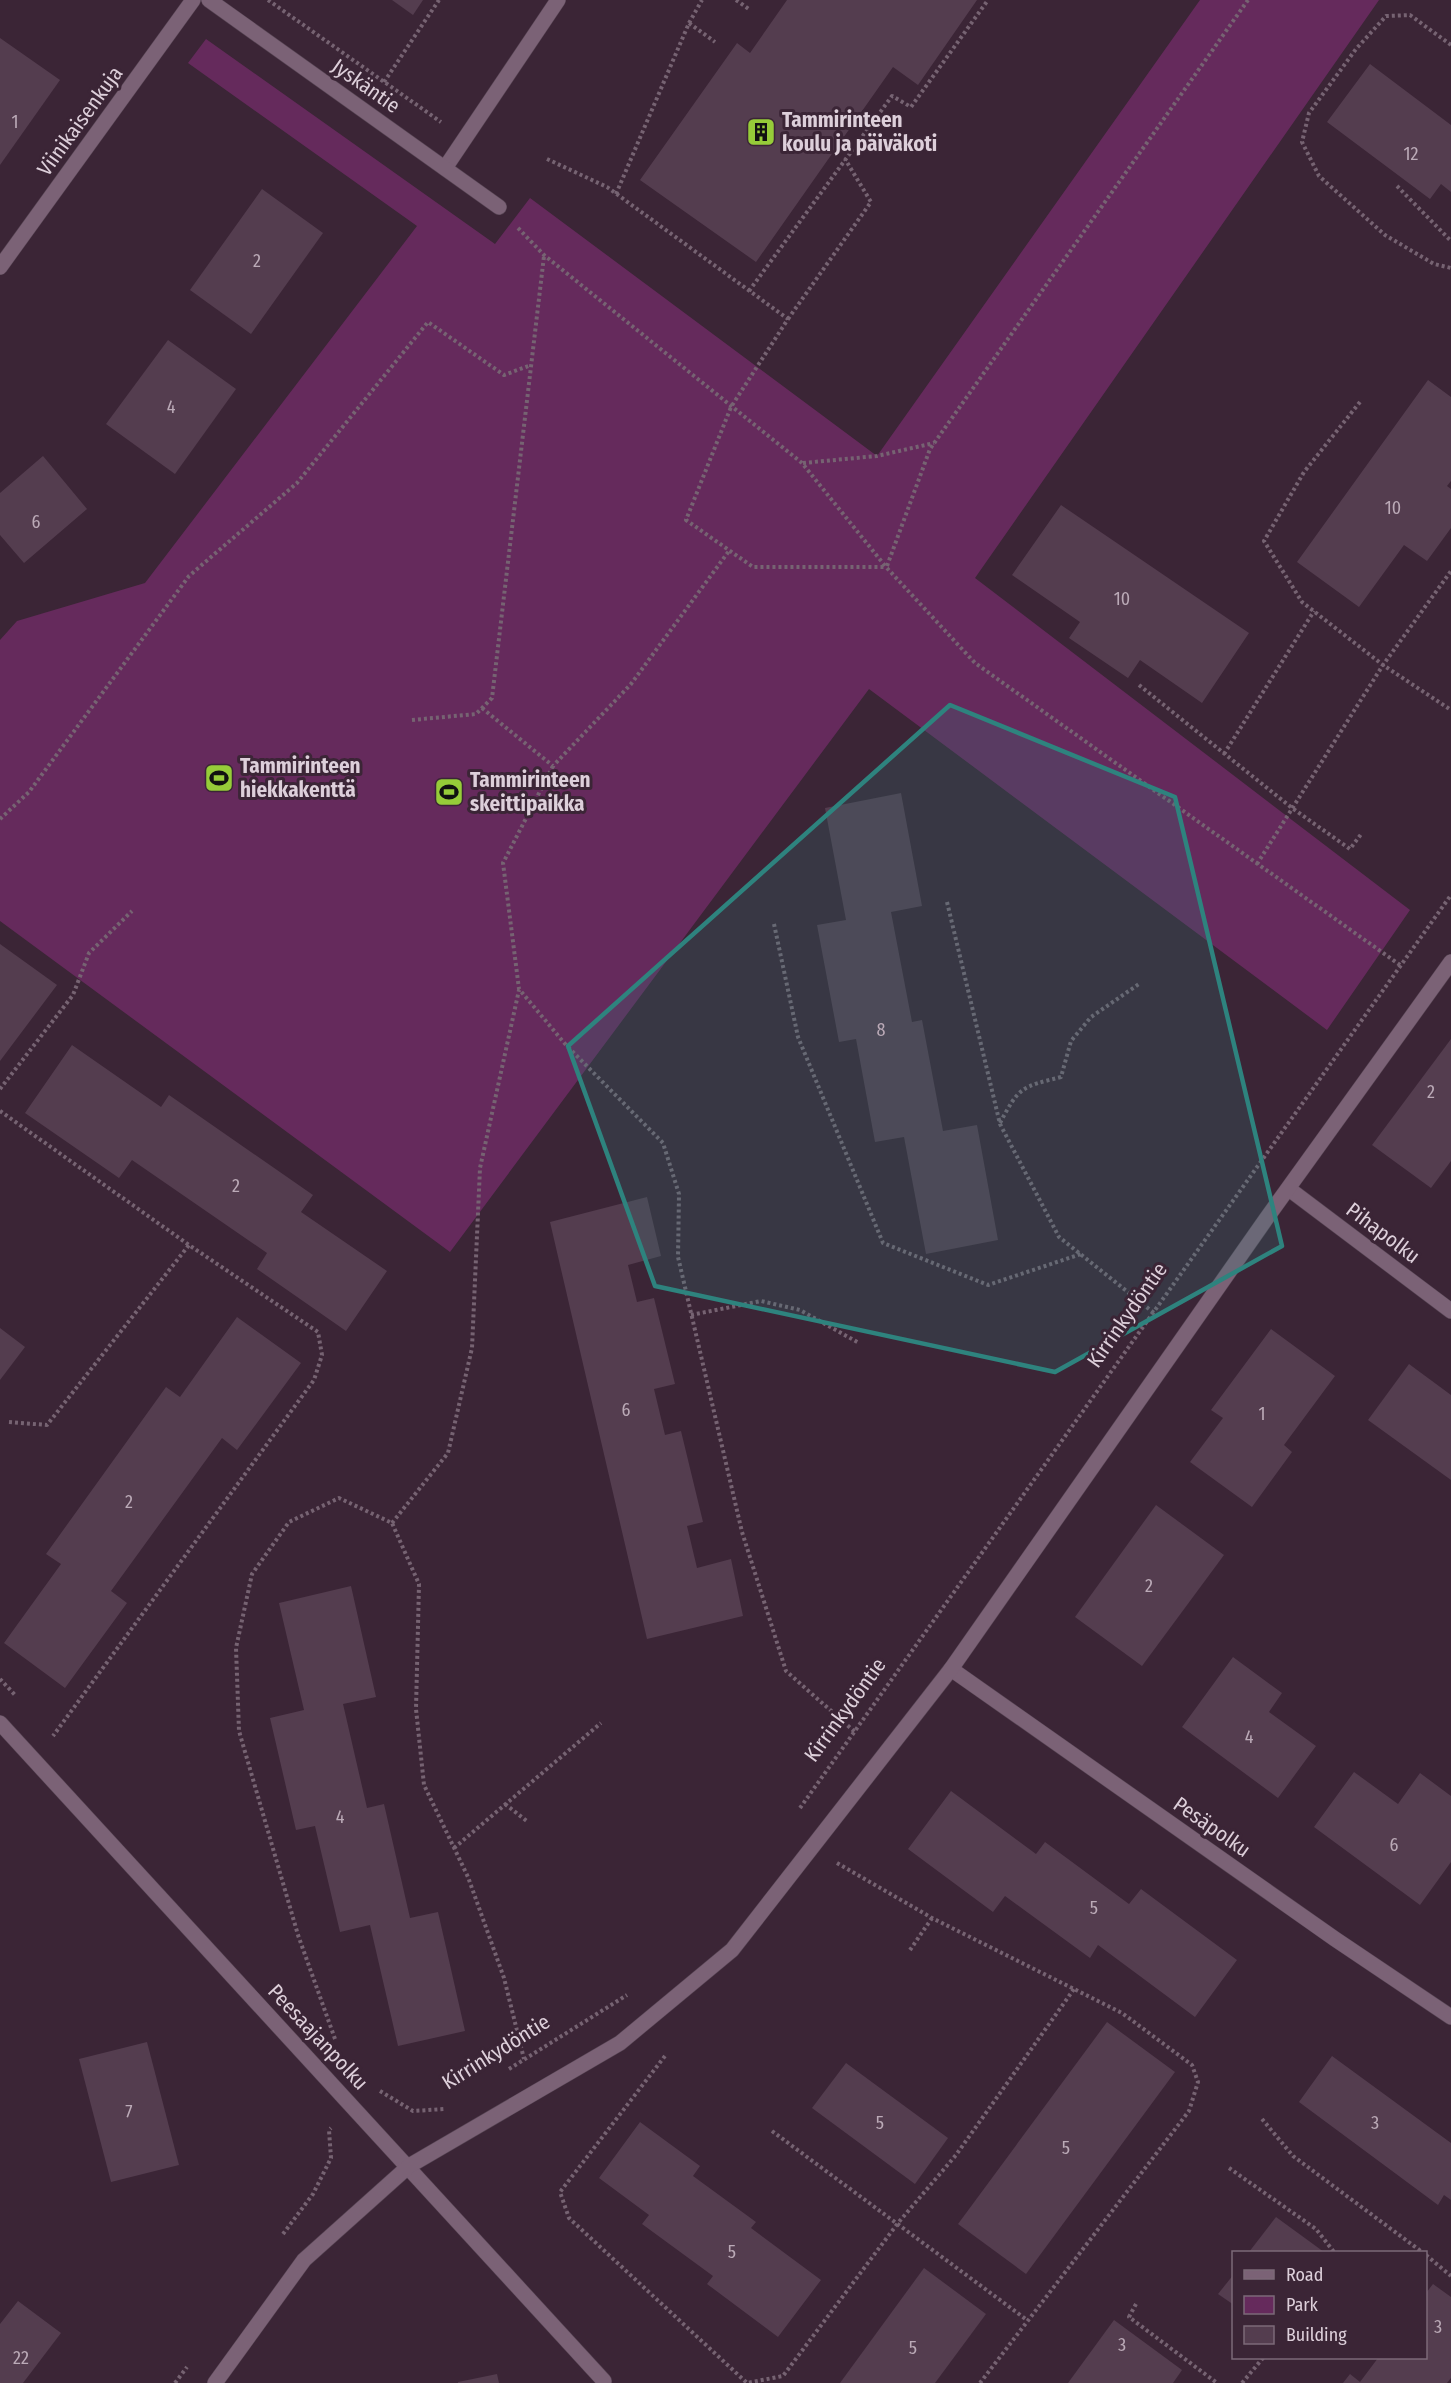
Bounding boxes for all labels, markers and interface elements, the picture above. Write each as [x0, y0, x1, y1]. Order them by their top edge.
street label: Jyskäntie [327, 53, 405, 119]
street label: Viinikaisenkuja [31, 61, 129, 181]
place label: Tammirinteen koulu ja päiväkoti [782, 107, 937, 157]
house number: 1 [11, 111, 19, 133]
building icon: Tammirinteen koulu ja päiväkoti [745, 116, 777, 148]
house number: 12 [1404, 143, 1419, 165]
house number: 2 [253, 250, 261, 272]
house number: 4 [167, 396, 176, 418]
house number: 10 [1385, 497, 1401, 519]
house number: 6 [32, 511, 41, 533]
house number: 10 [1114, 588, 1130, 610]
place label: Tammirinteen hiekkakenttä [240, 753, 361, 803]
sports icon: Tammirinteen hiekkakenttä [203, 762, 235, 794]
place label: Tammirinteen skeittipaikka [470, 767, 591, 817]
sports icon: Tammirinteen skeittipaikka [433, 776, 465, 808]
house number: 8 [877, 1019, 886, 1041]
house number: 2 [1427, 1081, 1435, 1103]
house number: 2 [232, 1175, 240, 1197]
street label: Pihapolku [1341, 1197, 1425, 1269]
street label: Kirrinkydöntie [1081, 1257, 1173, 1373]
house number: 6 [622, 1399, 631, 1421]
house number: 1 [1258, 1403, 1266, 1425]
house number: 2 [125, 1491, 133, 1513]
house number: 2 [1145, 1575, 1153, 1597]
street label: Kirrinkydöntie [799, 1653, 891, 1767]
house number: 4 [1245, 1726, 1254, 1748]
street label: Pesäpolku [1168, 1791, 1256, 1863]
house number: 4 [336, 1806, 345, 1828]
house number: 6 [1390, 1834, 1399, 1856]
house number: 5 [1090, 1897, 1098, 1919]
street label: Peesaajanpolku [262, 1979, 374, 2095]
street label: Kirrinkydöntie [437, 2009, 555, 2095]
house number: 7 [125, 2101, 133, 2123]
house number: 5 [876, 2112, 884, 2134]
house number: 3 [1371, 2112, 1379, 2134]
house number: 5 [1062, 2137, 1070, 2159]
house number: 5 [728, 2241, 736, 2263]
legend [1232, 2251, 1427, 2359]
text: Road [1286, 2264, 1323, 2286]
text: Park [1286, 2294, 1319, 2316]
house number: 3 [1434, 2316, 1442, 2338]
text: Building [1286, 2324, 1347, 2346]
house number: 3 [1118, 2334, 1126, 2356]
house number: 5 [909, 2337, 917, 2359]
house number: 22 [13, 2347, 29, 2369]

